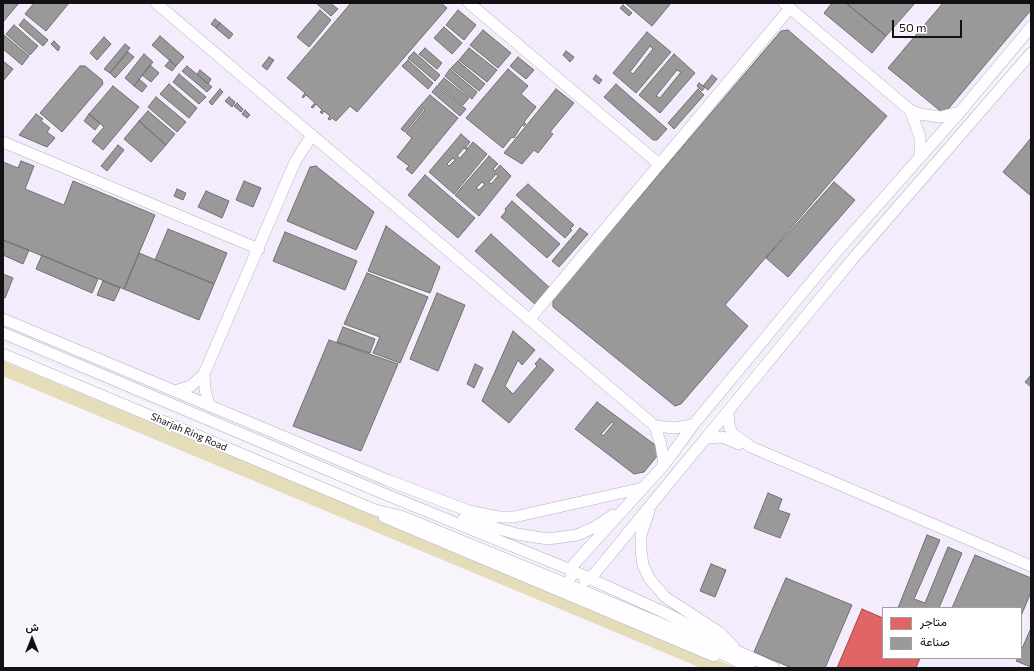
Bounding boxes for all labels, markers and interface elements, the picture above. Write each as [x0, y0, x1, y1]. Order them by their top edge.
scale bar [894, 12, 964, 38]
text: 50 m [899, 20, 927, 34]
street label: Sharjah Ring Road [149, 410, 229, 454]
legend [882, 607, 1022, 659]
text: متاجر [920, 614, 947, 628]
north arrow [12, 619, 52, 659]
text: ش [25, 620, 39, 633]
text: صناعة [920, 634, 950, 648]

